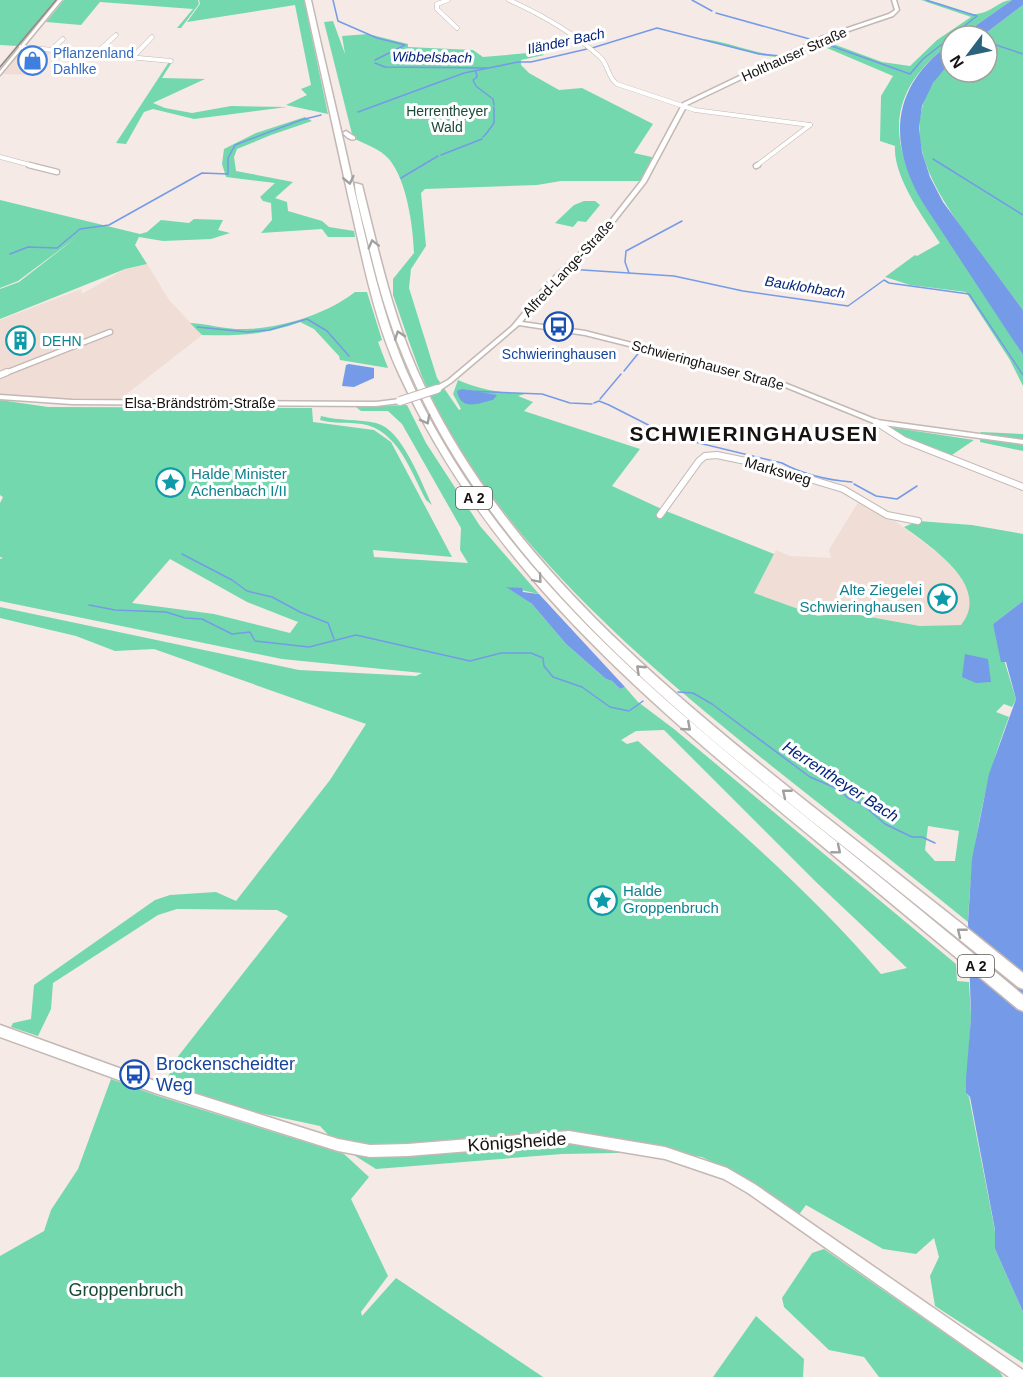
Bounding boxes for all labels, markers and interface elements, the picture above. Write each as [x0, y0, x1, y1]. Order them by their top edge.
street label: Holthauser Straße [739, 24, 849, 84]
north arrow [939, 24, 999, 84]
water label: Iländer Bach [526, 25, 606, 57]
shop icon: Pflanzenland Dahlke [16, 45, 48, 77]
place label: Pflanzenland Dahlke [53, 45, 134, 77]
water label: Wibbelsbach [392, 48, 472, 66]
text: N [946, 52, 967, 71]
park label: Herrentheyer Wald [406, 103, 488, 135]
one-way arrow [341, 175, 354, 185]
street label: Alfred-Lange-Straße [519, 216, 617, 320]
one-way arrow [367, 240, 380, 250]
water label: Bauklohbach [764, 273, 846, 301]
bus stop icon: Schwieringhausen [543, 311, 575, 343]
building icon: DEHN [5, 325, 37, 357]
one-way arrow [394, 330, 406, 341]
place label: DEHN [42, 333, 82, 349]
street label: Schwieringhauser Straße [630, 337, 786, 393]
place label: Schwieringhausen [502, 346, 616, 362]
street label: Elsa-Brändström-Straße [125, 395, 276, 411]
one-way arrow [419, 414, 430, 424]
district label: SCHWIERINGHAUSEN [629, 422, 879, 445]
street label: Marksweg [743, 453, 813, 488]
place label: Halde Minister Achenbach I/II [191, 465, 287, 499]
place icon: Halde Minister Achenbach I/II [154, 467, 186, 499]
road number: A 2 [456, 487, 492, 509]
one-way arrow [531, 572, 542, 583]
place label: Alte Ziegelei Schwieringhausen [799, 581, 922, 615]
place icon: Alte Ziegelei Schwieringhausen [927, 583, 959, 615]
one-way arrow [637, 665, 647, 676]
one-way arrow [680, 720, 691, 731]
water label: Herrentheyer Bach [780, 738, 902, 825]
one-way arrow [782, 789, 793, 800]
one-way arrow [830, 843, 841, 854]
place label: Halde Groppenbruch [623, 882, 719, 916]
place icon: Halde Groppenbruch [586, 884, 618, 916]
one-way arrow [957, 928, 968, 939]
road number: A 2 [958, 955, 994, 977]
place label: Brockenscheidter Weg [156, 1054, 295, 1095]
bus stop icon: Brockenscheidter Weg [119, 1058, 151, 1090]
street label: Königsheide [467, 1129, 567, 1155]
park label: Groppenbruch [68, 1280, 184, 1300]

